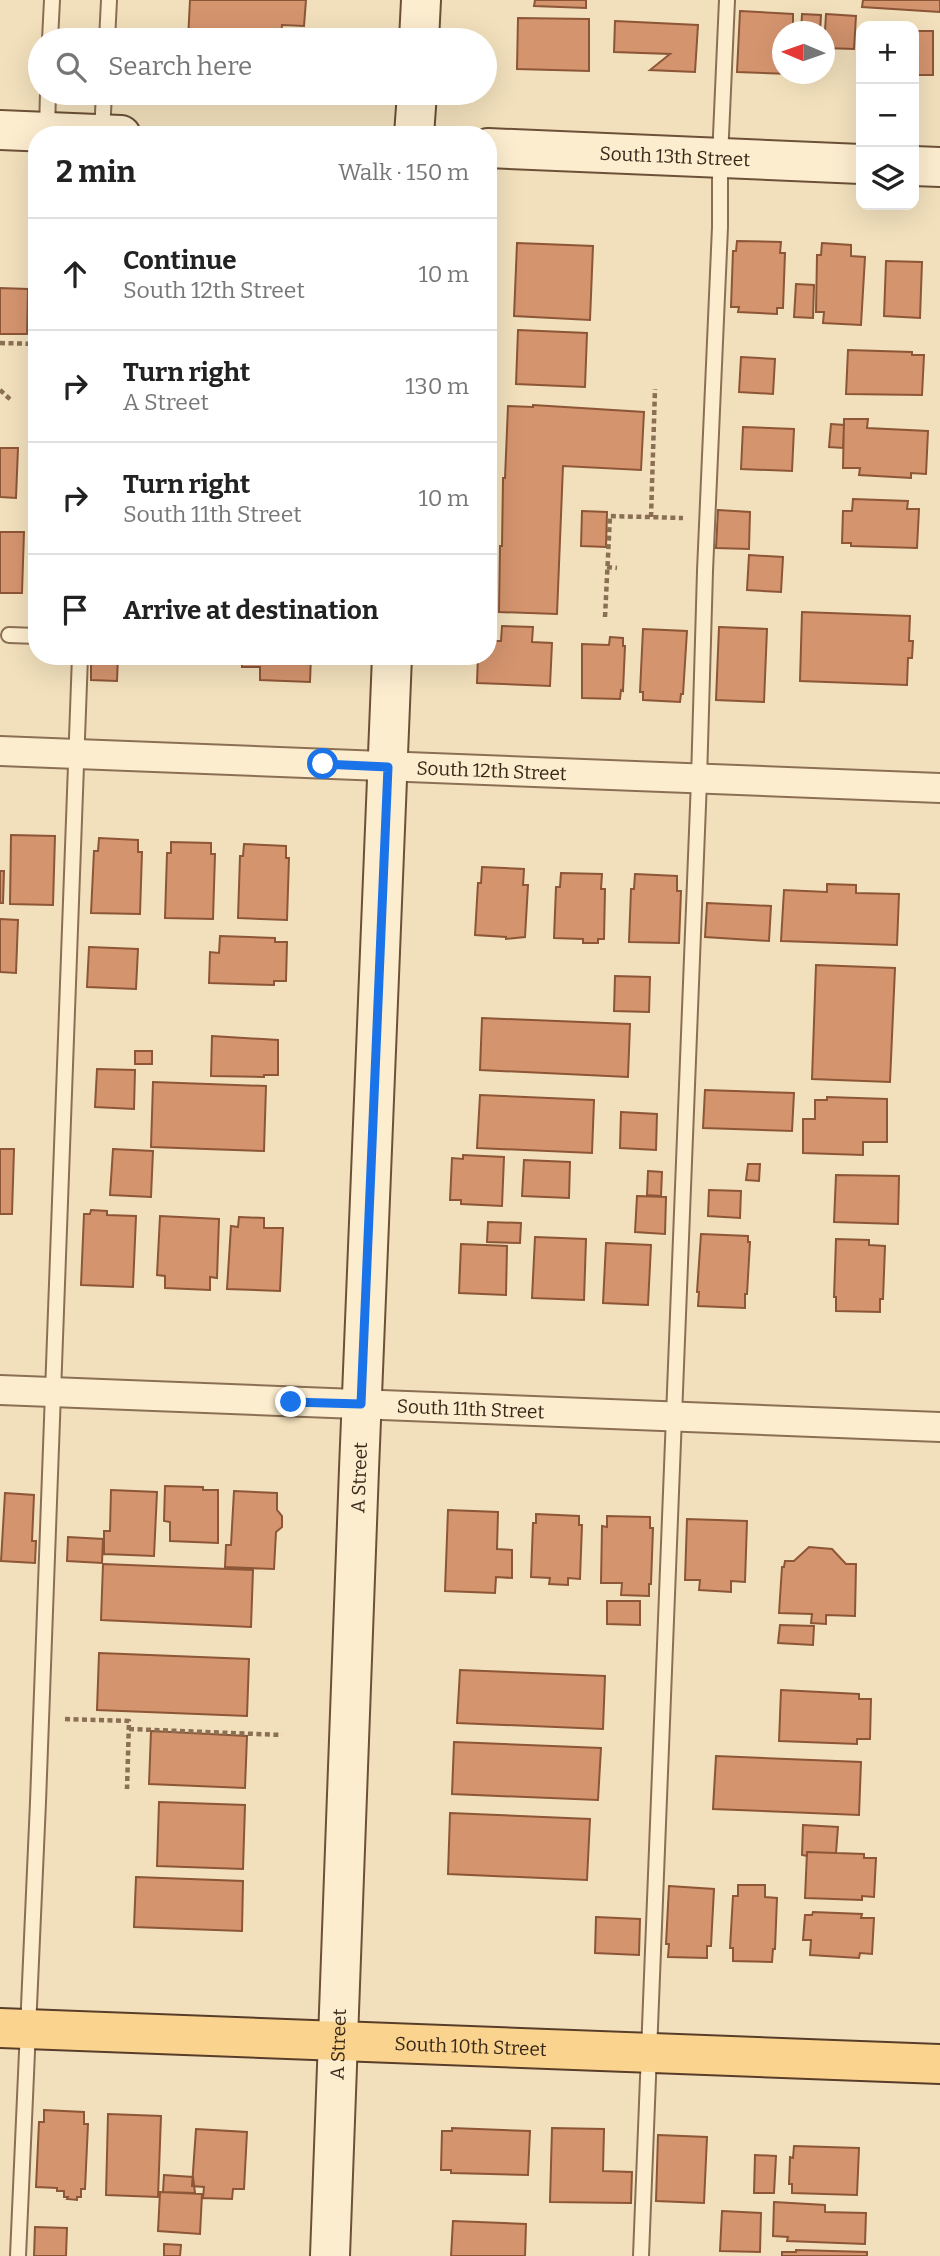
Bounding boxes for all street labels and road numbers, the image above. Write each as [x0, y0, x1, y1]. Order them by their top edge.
street label: South 13th Street [599, 142, 751, 171]
street label: South 12th Street [416, 756, 567, 785]
street label: South 11th Street [396, 1395, 545, 1423]
street label: A Street [346, 1441, 372, 1513]
street label: A Street [326, 2008, 351, 2080]
street label: South 10th Street [394, 2032, 547, 2061]

